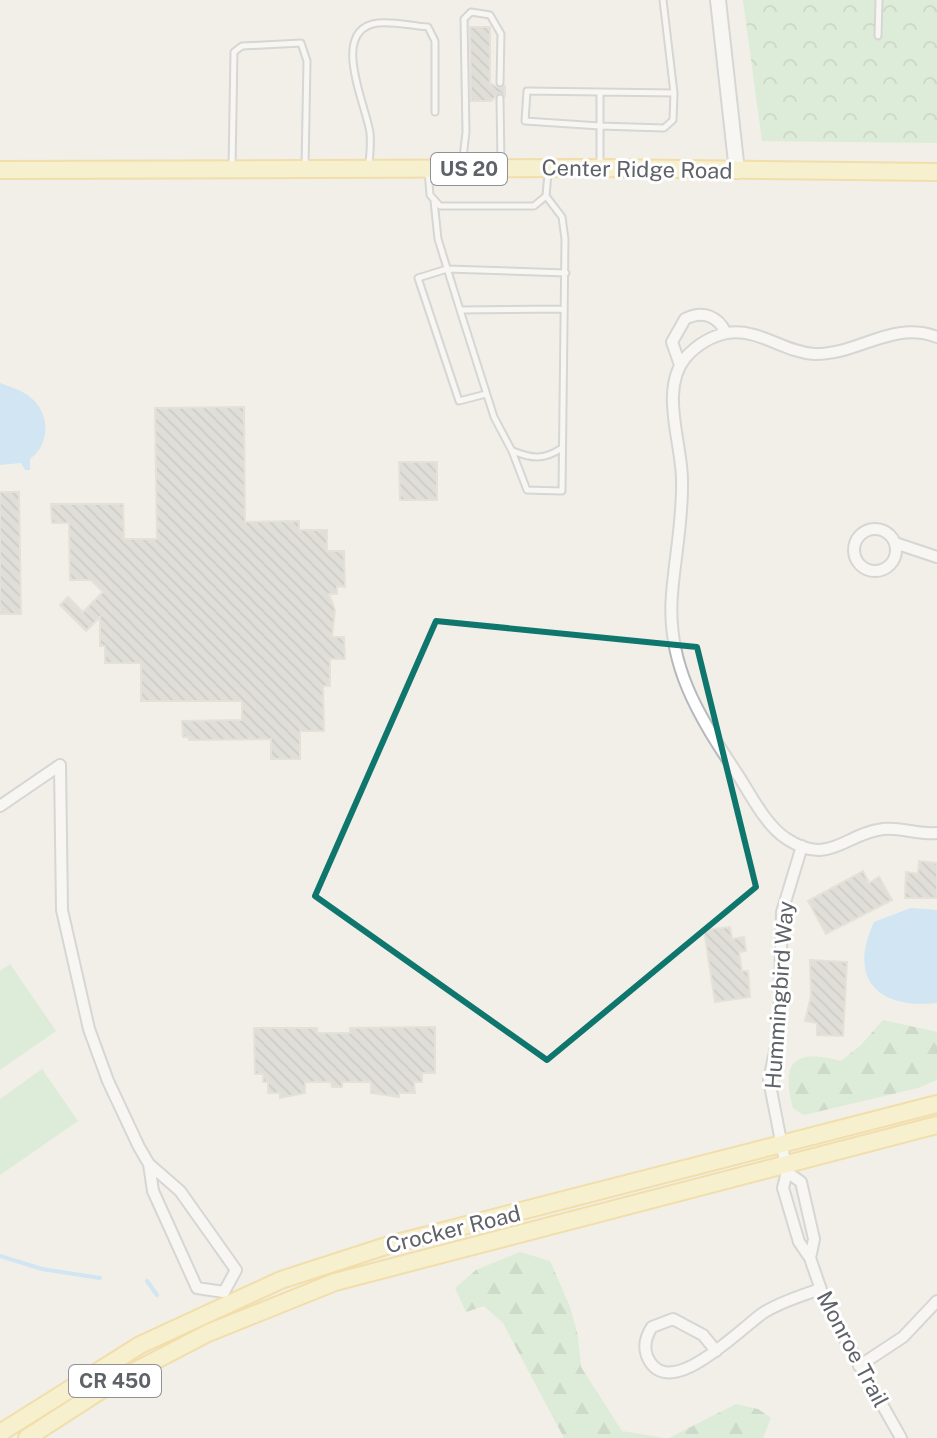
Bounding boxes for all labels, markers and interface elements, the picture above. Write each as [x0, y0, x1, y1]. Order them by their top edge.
road number: US 20 [431, 153, 507, 185]
street label: Center Ridge Road [541, 154, 733, 184]
street label: Hummingbird Way [759, 900, 799, 1090]
street label: Crocker Road [383, 1200, 523, 1258]
street label: Monroe Trail [811, 1286, 895, 1412]
road number: CR 450 [69, 1365, 161, 1397]

